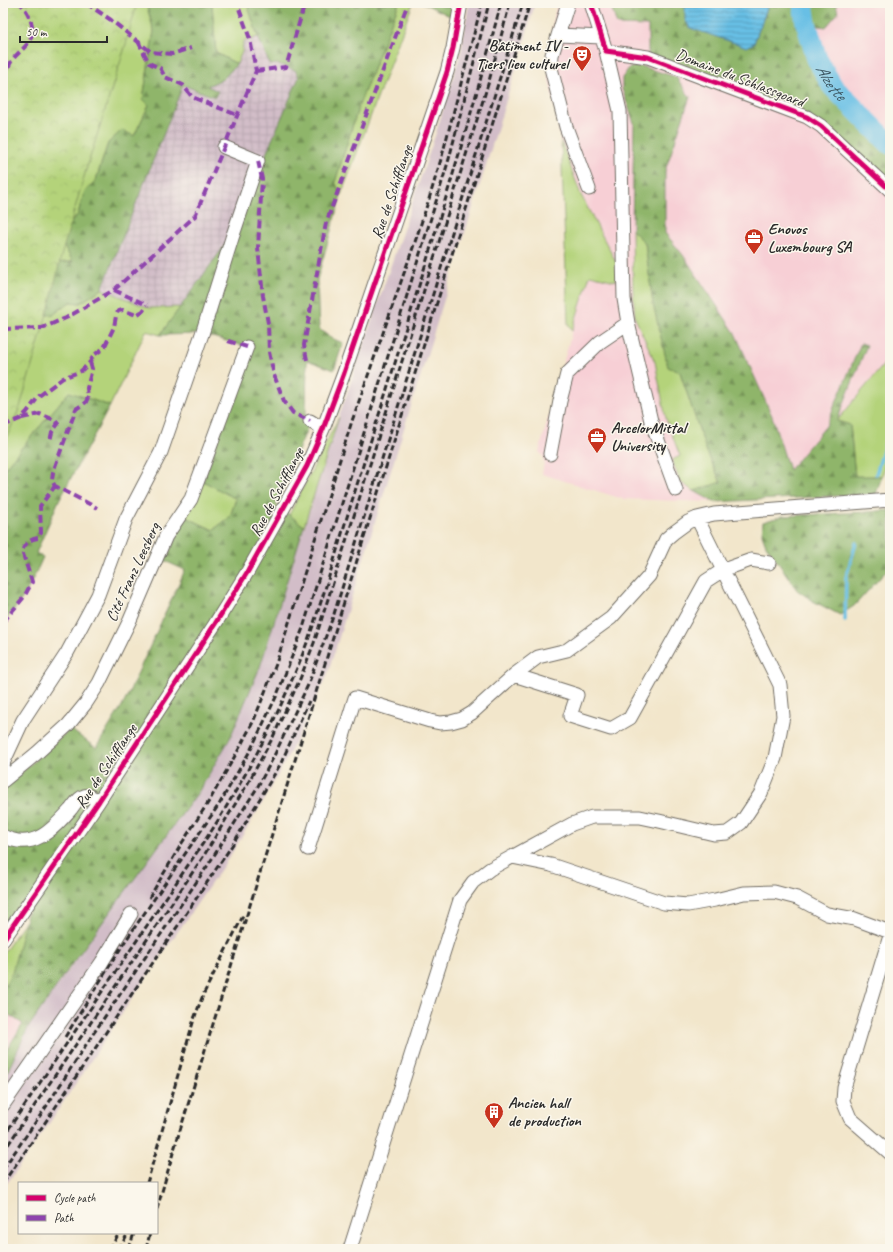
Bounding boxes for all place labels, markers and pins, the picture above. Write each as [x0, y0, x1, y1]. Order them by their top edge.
place label: Bâtiment IV - Tiers lieu culturel [476, 36, 571, 74]
theatre icon: Bâtiment IV - Tiers lieu culturel [571, 44, 593, 72]
place label: Enovos Luxembourg SA [768, 219, 853, 257]
office icon: Enovos Luxembourg SA [743, 227, 765, 255]
place label: ArcelorMittal University [611, 418, 689, 456]
office icon: ArcelorMittal University [586, 426, 608, 454]
place label: Ancien hall de production [508, 1093, 582, 1131]
building icon: Ancien hall de production [483, 1101, 505, 1129]

